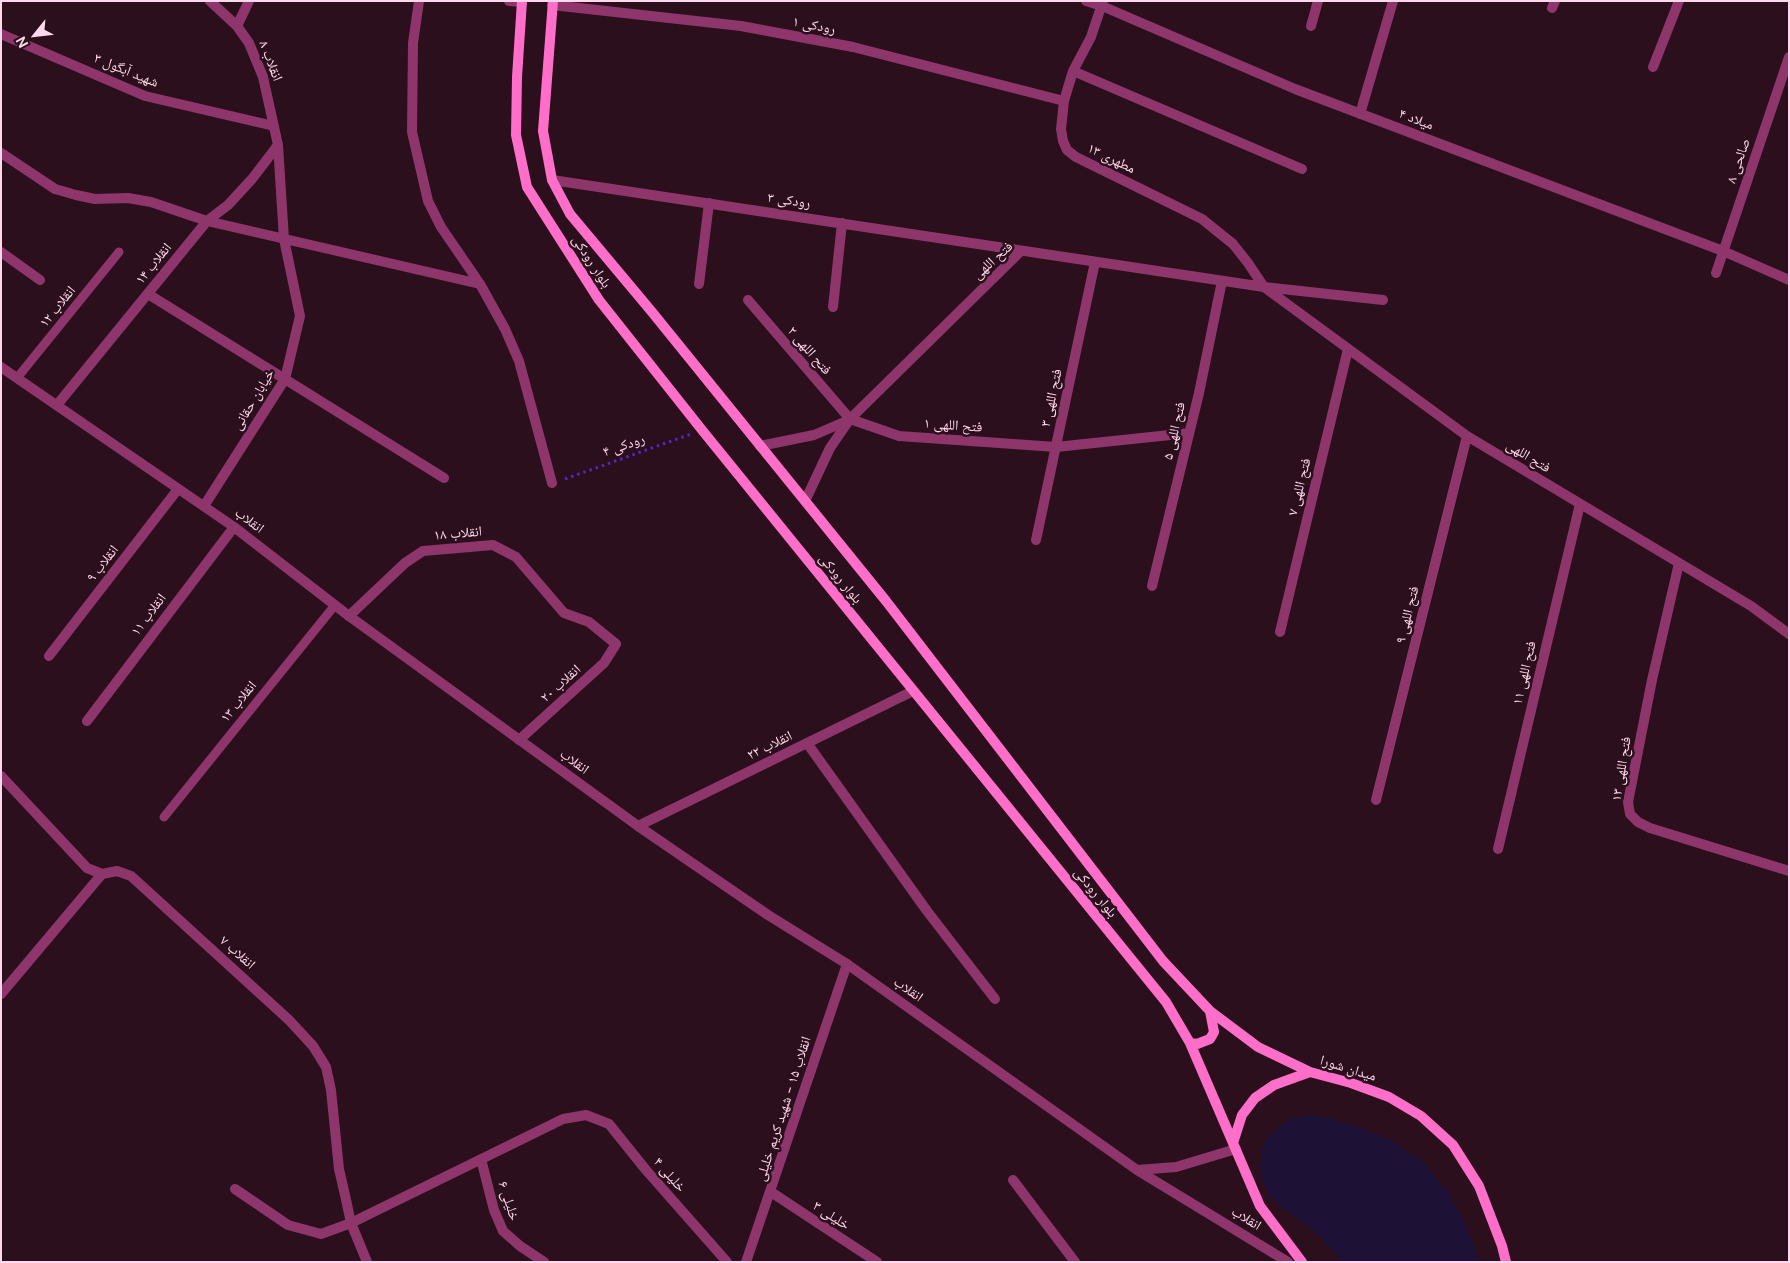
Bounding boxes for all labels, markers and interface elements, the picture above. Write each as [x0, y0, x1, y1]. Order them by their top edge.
north arrow [10, 10, 60, 60]
street label: رودکی ۱ [791, 14, 837, 38]
text: N [12, 33, 32, 51]
street label: انقلاب ۸ [255, 38, 285, 84]
street label: شهید آبگول ۳ [91, 50, 161, 92]
street label: میلاد ۴ [1396, 106, 1436, 134]
street label: صالحی ۸ [1723, 136, 1755, 186]
street label: مطهری ۱۳ [1084, 140, 1138, 178]
street label: رودکی ۳ [766, 190, 812, 212]
street label: بلوار رودکی [568, 232, 614, 292]
street label: فتح اللهی [969, 238, 1017, 284]
street label: انقلاب ۱۴ [132, 240, 176, 288]
street label: انقلاب ۱۲ [36, 283, 80, 331]
street label: فتح اللهی ۲ [783, 323, 835, 379]
street label: خیابان حقانی [229, 366, 279, 434]
street label: فتح اللهی ۳ [1038, 368, 1066, 428]
street label: فتح اللهی ۵ [1160, 401, 1190, 461]
street label: فتح اللهی ۱ [923, 416, 983, 436]
street label: رودکی ۴ [601, 431, 647, 461]
street label: فتح اللهی [1503, 437, 1553, 477]
street label: فتح اللهی ۷ [1285, 457, 1315, 517]
street label: انقلاب [231, 505, 267, 537]
street label: انقلاب ۱۸ [433, 524, 483, 544]
street label: انقلاب ۹ [83, 542, 123, 586]
street label: بلوار رودکی [815, 551, 865, 607]
street label: فتح اللهی ۹ [1393, 585, 1423, 645]
street label: انقلاب ۱۱ [128, 591, 170, 639]
street label: فتح اللهی ۱۱ [1510, 639, 1540, 707]
street label: انقلاب ۲۰ [537, 662, 585, 706]
street label: انقلاب ۱۳ [217, 678, 261, 726]
street label: انقلاب ۲۲ [745, 728, 795, 764]
street label: فتح اللهی ۱۳ [1609, 736, 1635, 802]
street label: انقلاب [556, 746, 592, 778]
street label: بلوار رودکی [1070, 865, 1120, 921]
street label: انقلاب ۷ [216, 933, 258, 973]
street label: انقلاب [890, 974, 926, 1006]
street label: انقلاب ۱۵ - شهید کریم خلیلی [753, 1035, 815, 1183]
street label: میدان شورا [1318, 1053, 1378, 1085]
street label: خلیلی ۴ [649, 1154, 689, 1196]
street label: خلیلی ۶ [494, 1179, 522, 1223]
street label: خلیلی ۳ [809, 1198, 853, 1234]
street label: انقلاب [1228, 1203, 1264, 1235]

